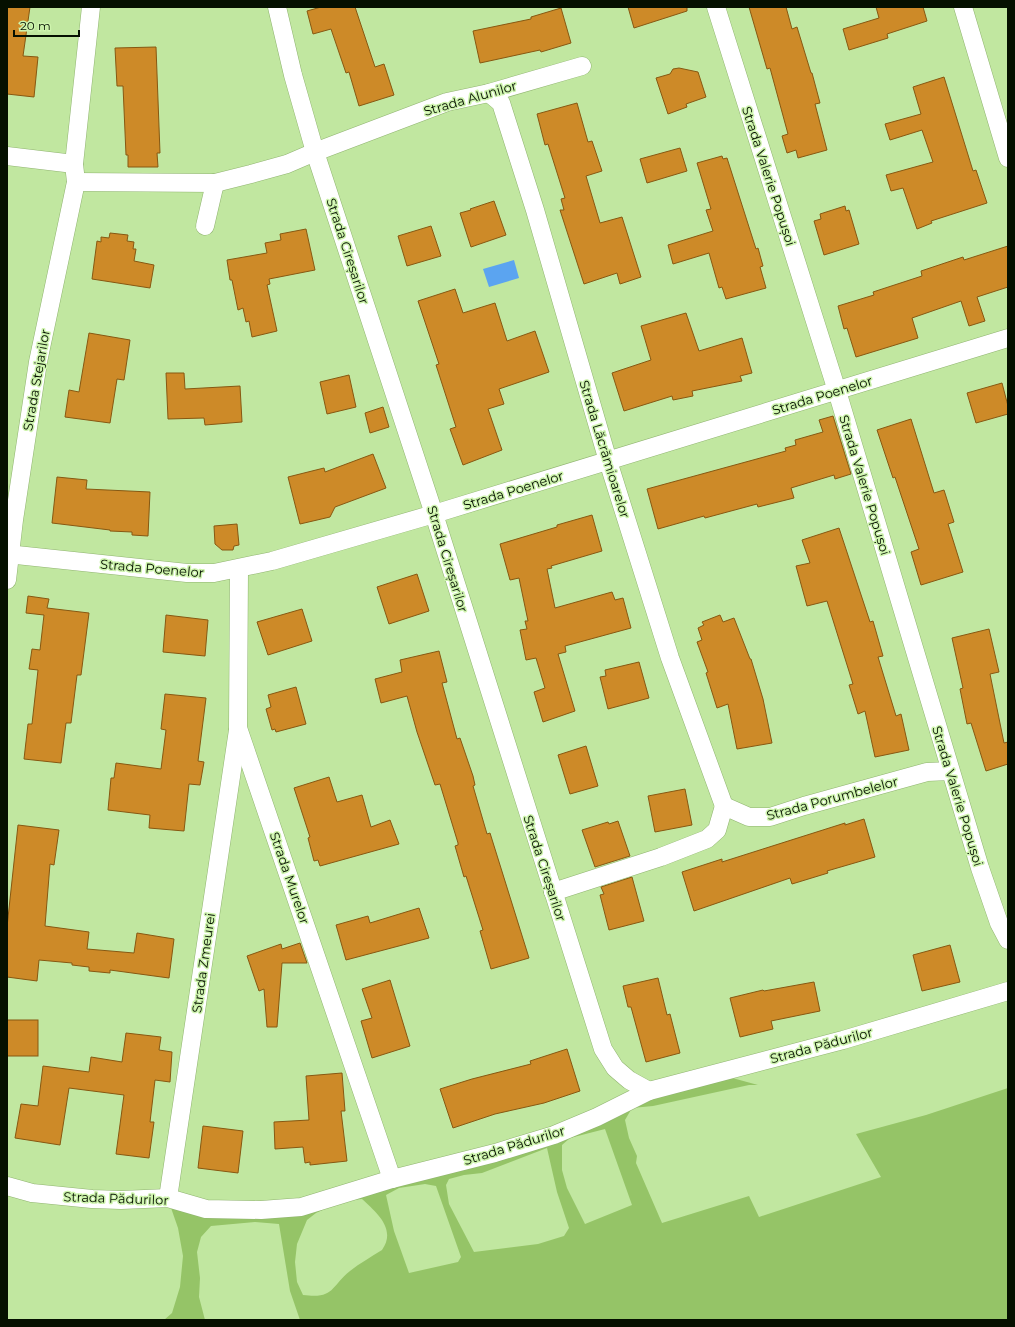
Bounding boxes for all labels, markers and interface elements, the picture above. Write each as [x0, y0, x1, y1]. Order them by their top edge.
scale bar [14, 12, 79, 38]
text: 20 m [20, 18, 51, 33]
street label: Strada Alunilor [422, 77, 518, 119]
street label: Strada Valerie Popușoi [737, 104, 799, 248]
street label: Strada Cireșarilor [321, 196, 373, 307]
street label: Strada Stejarilor [19, 328, 53, 432]
street label: Strada Poenelor [770, 372, 874, 418]
street label: Strada Lăcrămioarelor [576, 378, 634, 520]
street label: Strada Valerie Popușoi [834, 413, 894, 558]
street label: Strada Poenelor [461, 467, 565, 513]
street label: Strada Cireșarilor [422, 504, 472, 615]
street label: Strada Poenelor [99, 555, 205, 581]
street label: Strada Valerie Popușoi [927, 724, 987, 869]
street label: Strada Porumbelelor [765, 773, 899, 823]
street label: Strada Cireșarilor [518, 813, 570, 924]
street label: Strada Murelor [267, 830, 313, 926]
street label: Strada Zmeurei [188, 912, 218, 1014]
street label: Strada Pădurilor [768, 1024, 874, 1066]
street label: Strada Pădurilor [461, 1122, 567, 1168]
street label: Strada Pădurilor [63, 1188, 169, 1208]

